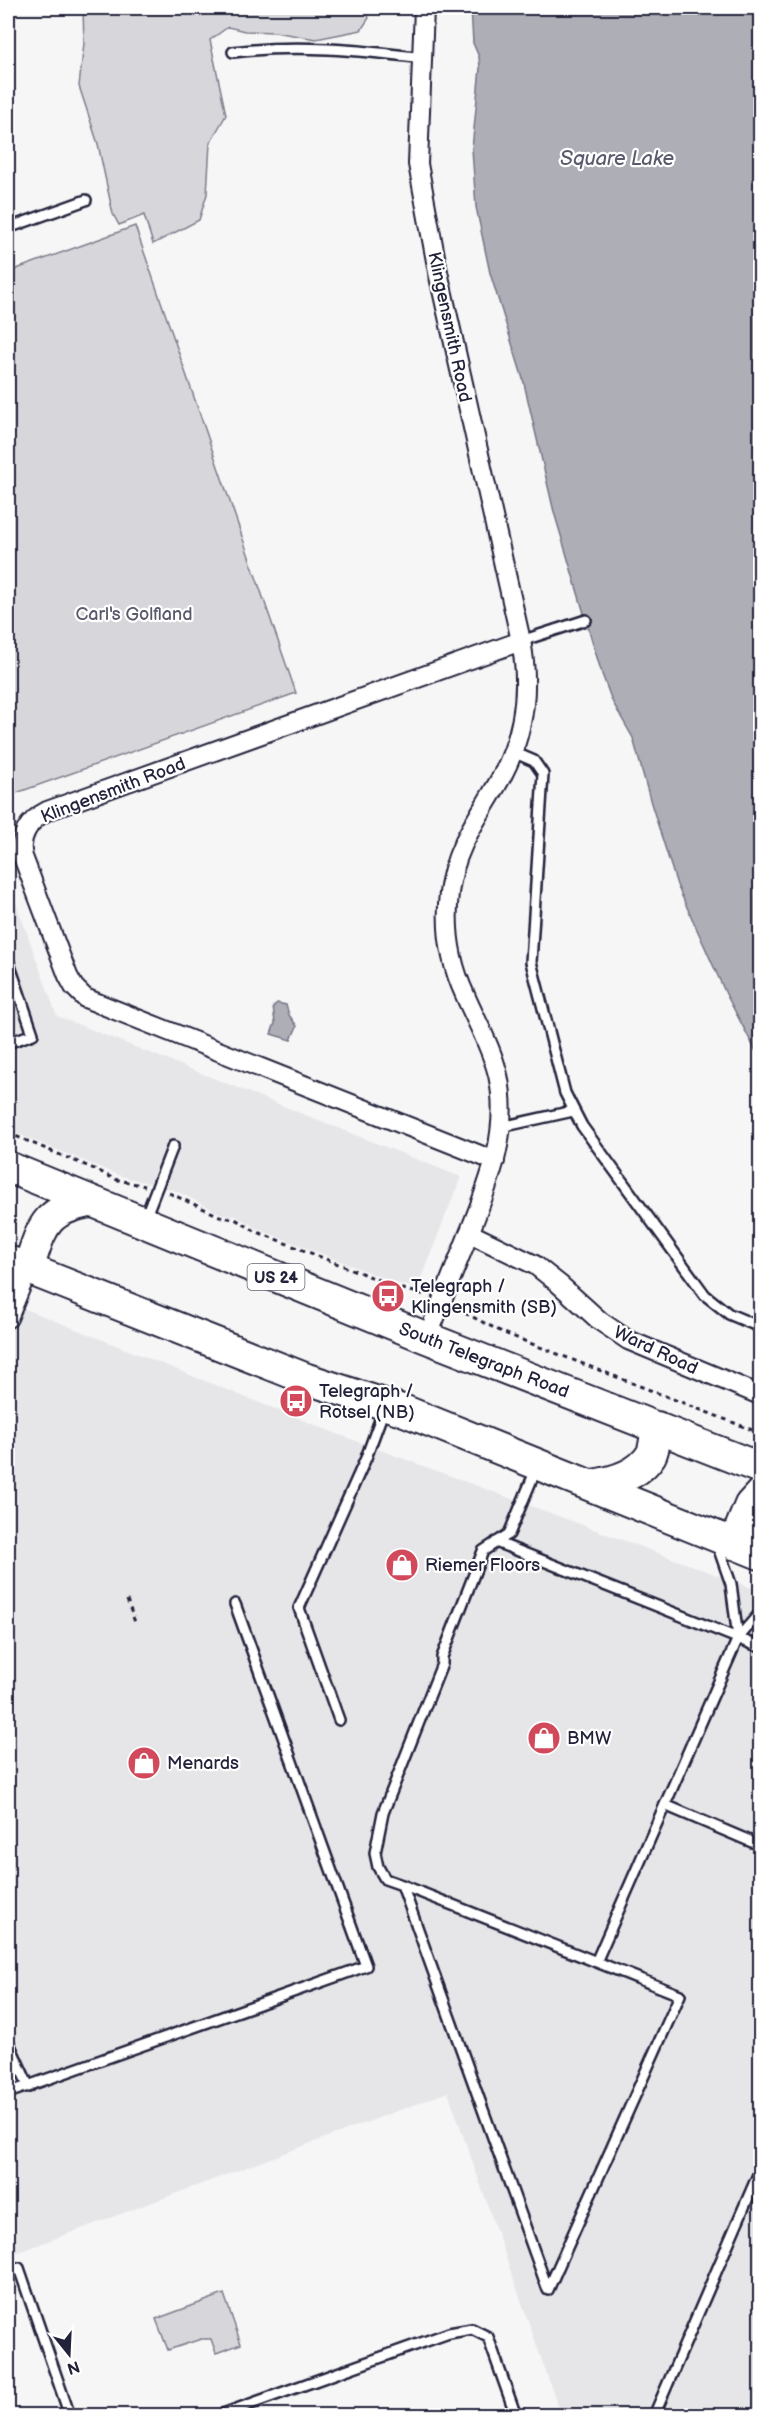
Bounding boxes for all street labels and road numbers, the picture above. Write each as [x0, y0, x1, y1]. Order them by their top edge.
street label: Klingensmith Road [423, 250, 476, 404]
street label: Klingensmith Road [38, 753, 188, 828]
road number: US 24 [248, 1264, 304, 1290]
street label: South Telegraph Road [396, 1318, 572, 1403]
street label: Ward Road [610, 1322, 701, 1379]

